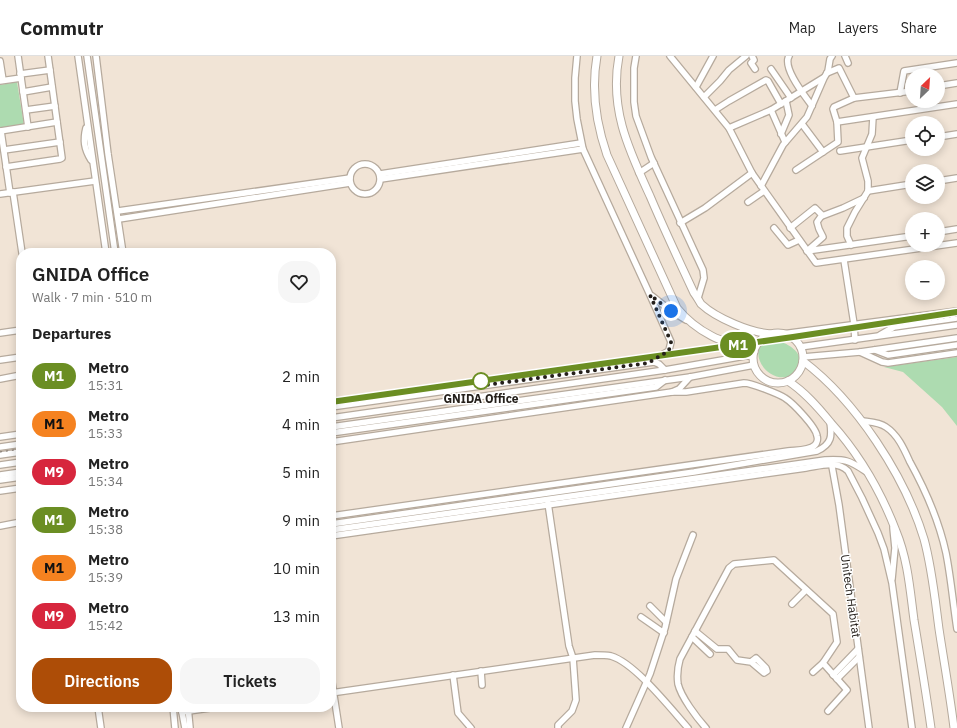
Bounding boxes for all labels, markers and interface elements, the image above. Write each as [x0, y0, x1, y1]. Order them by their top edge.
text: Commutr [20, 16, 103, 40]
text: Map [789, 19, 816, 37]
text: Layers [838, 19, 879, 37]
text: Share [901, 19, 937, 37]
north arrow [905, 68, 945, 108]
map controls [905, 68, 945, 300]
button: locate [905, 116, 945, 156]
button: layers [905, 164, 945, 204]
button: + [905, 212, 945, 252]
button: − [905, 260, 945, 300]
button: heart [278, 261, 320, 303]
text: GNIDA Office [32, 262, 149, 286]
text: Walk · 7 min · 510 m [32, 289, 152, 306]
your location [661, 301, 681, 321]
text: Departures [32, 324, 111, 343]
line badge: M1 [720, 332, 756, 358]
text: M1 [728, 336, 748, 354]
text: Metro [88, 358, 129, 377]
text: M1 [44, 367, 64, 385]
text: 2 min [282, 367, 320, 386]
marker: GNIDA Office [472, 372, 490, 390]
text: 15:31 [88, 377, 123, 394]
place label: GNIDA Office [443, 391, 519, 406]
text: Metro [88, 406, 129, 425]
text: M1 [44, 415, 64, 433]
text: 4 min [282, 415, 320, 434]
text: 15:33 [88, 425, 123, 442]
text: Metro [88, 454, 129, 473]
text: M9 [44, 463, 64, 481]
text: 5 min [282, 463, 320, 482]
text: 15:34 [88, 473, 123, 490]
text: Metro [88, 502, 129, 521]
text: M1 [44, 511, 64, 529]
text: 9 min [282, 511, 320, 530]
text: 15:38 [88, 521, 123, 538]
text: Metro [88, 550, 129, 569]
street label: Unitech Habitat [838, 553, 864, 639]
text: M1 [44, 559, 64, 577]
text: 10 min [273, 559, 320, 578]
text: 15:39 [88, 569, 123, 586]
text: Metro [88, 598, 129, 617]
text: M9 [44, 607, 64, 625]
text: 13 min [273, 607, 320, 626]
text: 15:42 [88, 617, 123, 634]
button: Directions [32, 658, 172, 704]
button: Tickets [180, 658, 320, 704]

